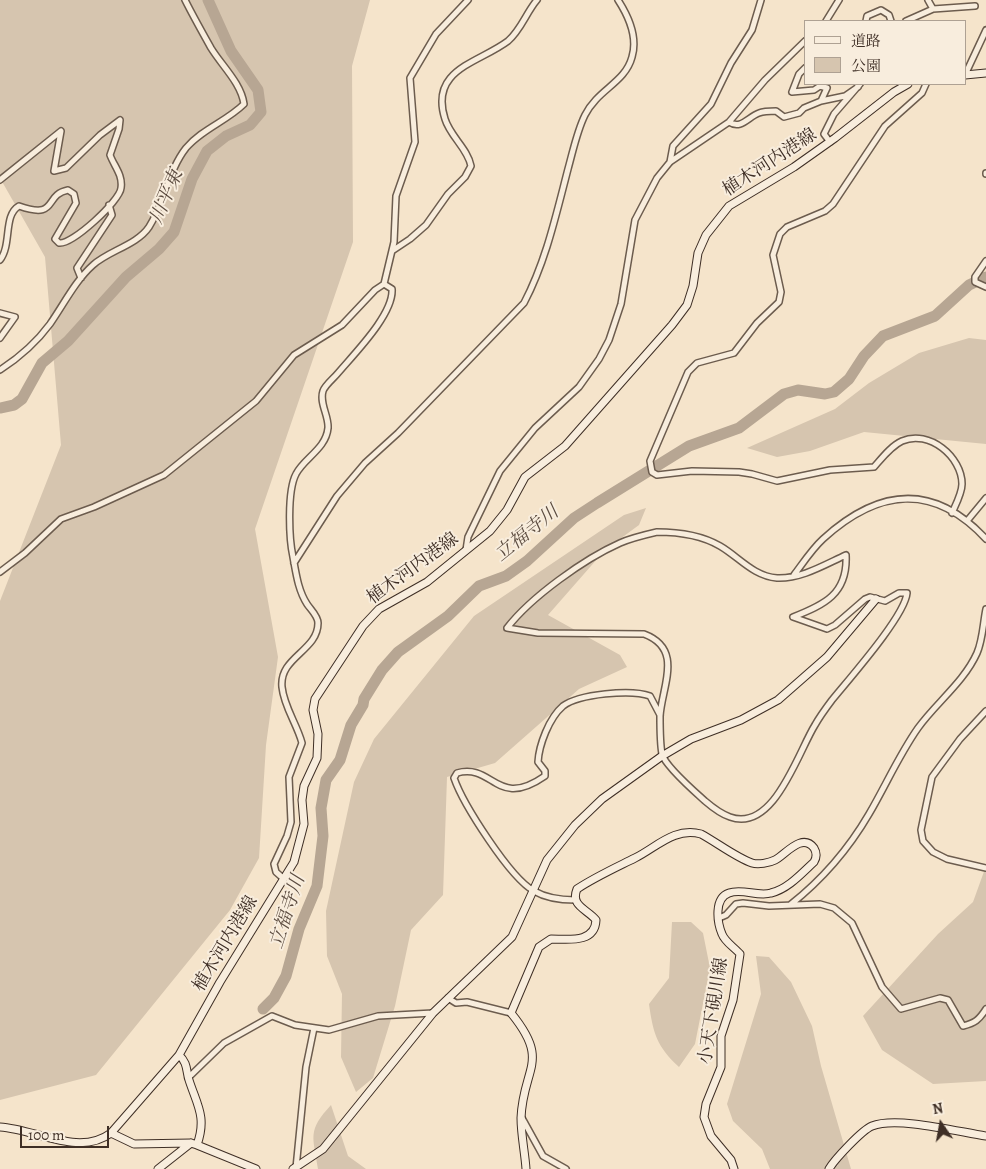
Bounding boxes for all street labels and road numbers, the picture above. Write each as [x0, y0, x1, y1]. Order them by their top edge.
street label: 植木河内港線 [719, 125, 821, 201]
street label: 植木河内港線 [363, 529, 463, 609]
street label: 植木河内港線 [189, 892, 263, 996]
street label: 小天下硯川線 [695, 956, 733, 1066]

